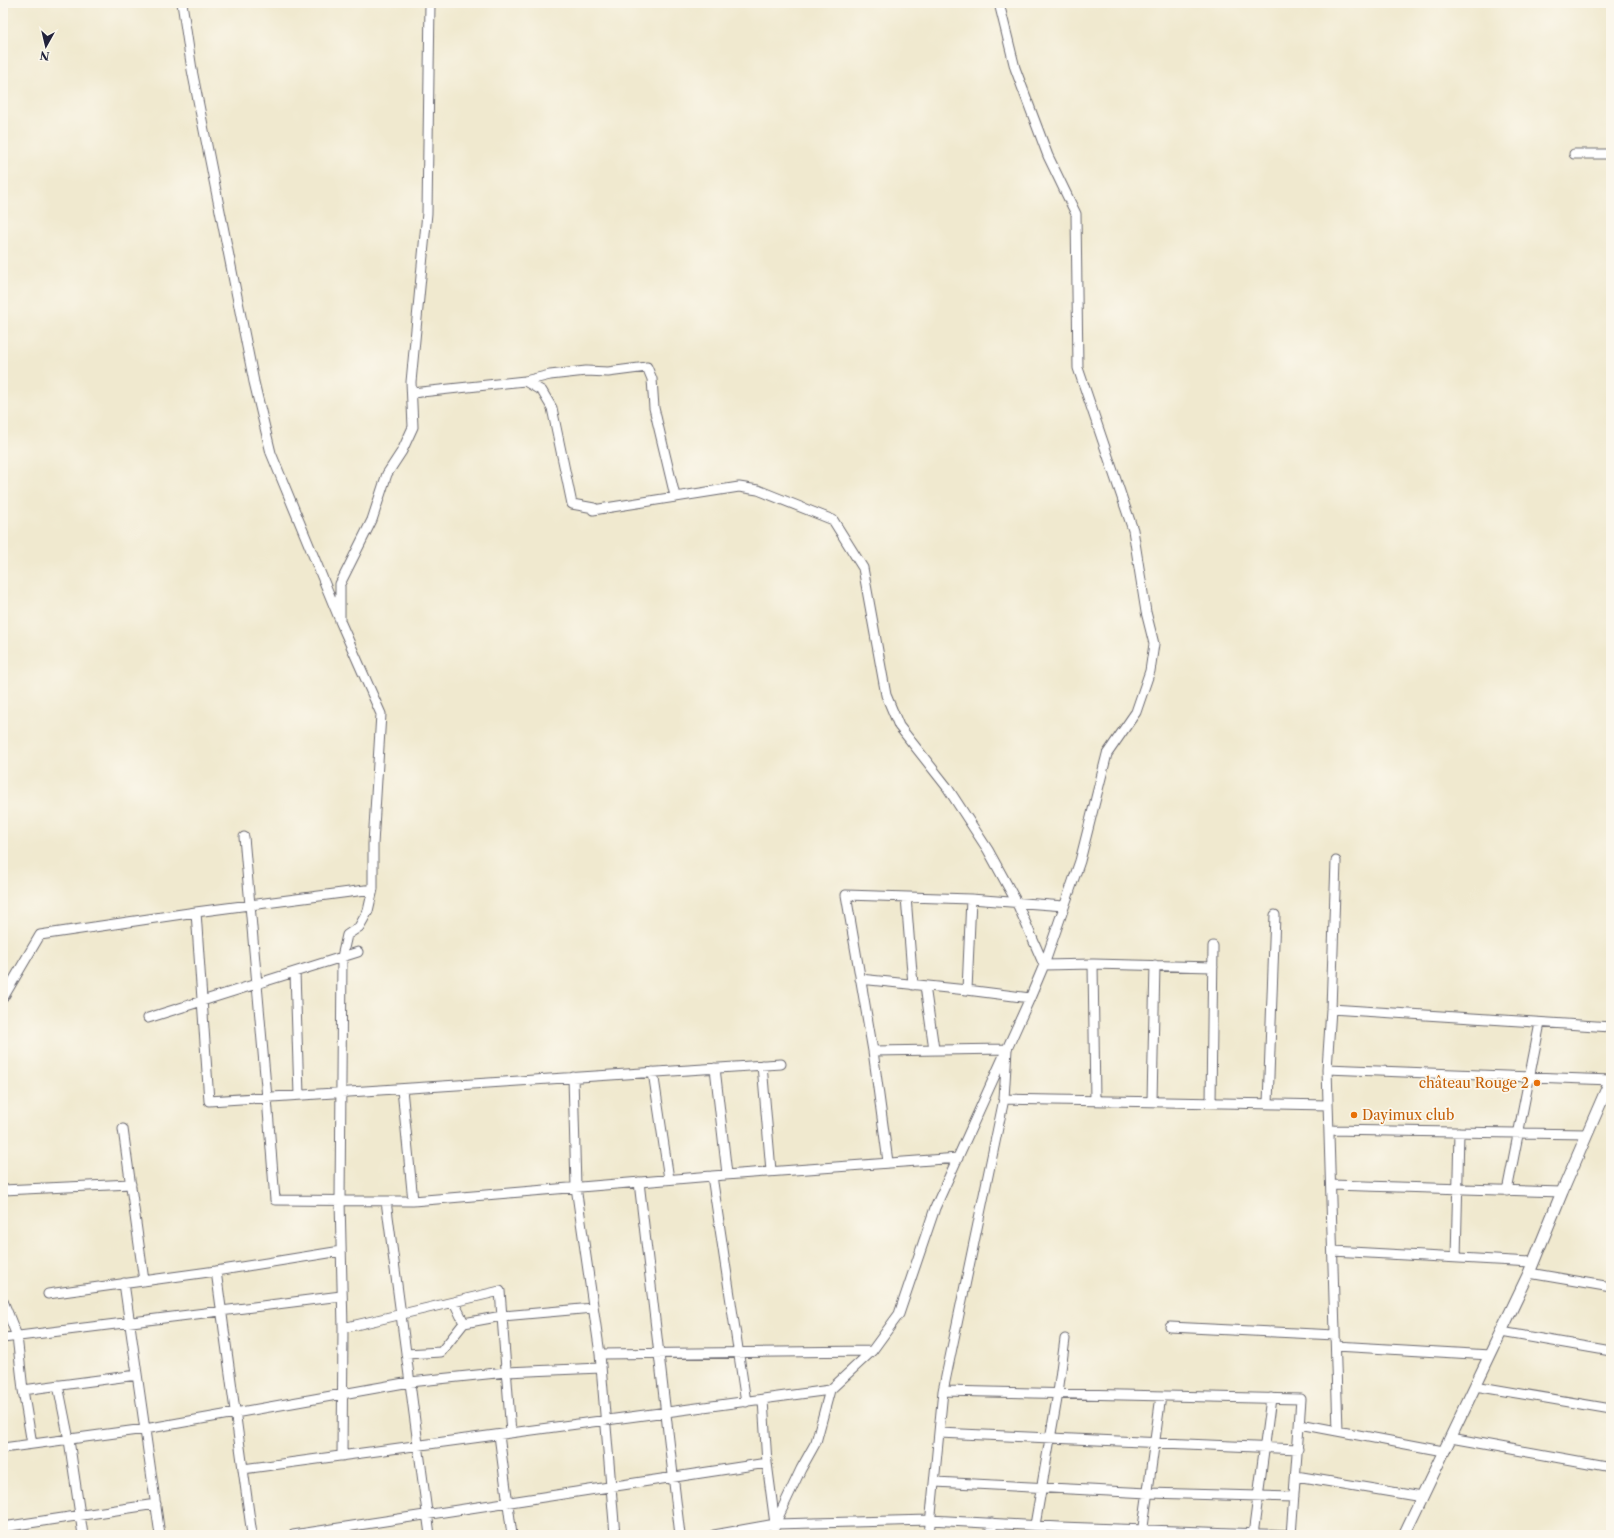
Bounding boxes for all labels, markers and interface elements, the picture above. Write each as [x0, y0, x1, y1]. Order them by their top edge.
north arrow [26, 26, 66, 66]
text: N [38, 48, 50, 63]
place label: château Rouge 2 [1419, 1074, 1529, 1092]
marker: château Rouge 2 [1532, 1078, 1542, 1088]
place label: Dayimux club [1362, 1106, 1454, 1124]
marker: Dayimux club [1349, 1110, 1359, 1120]

